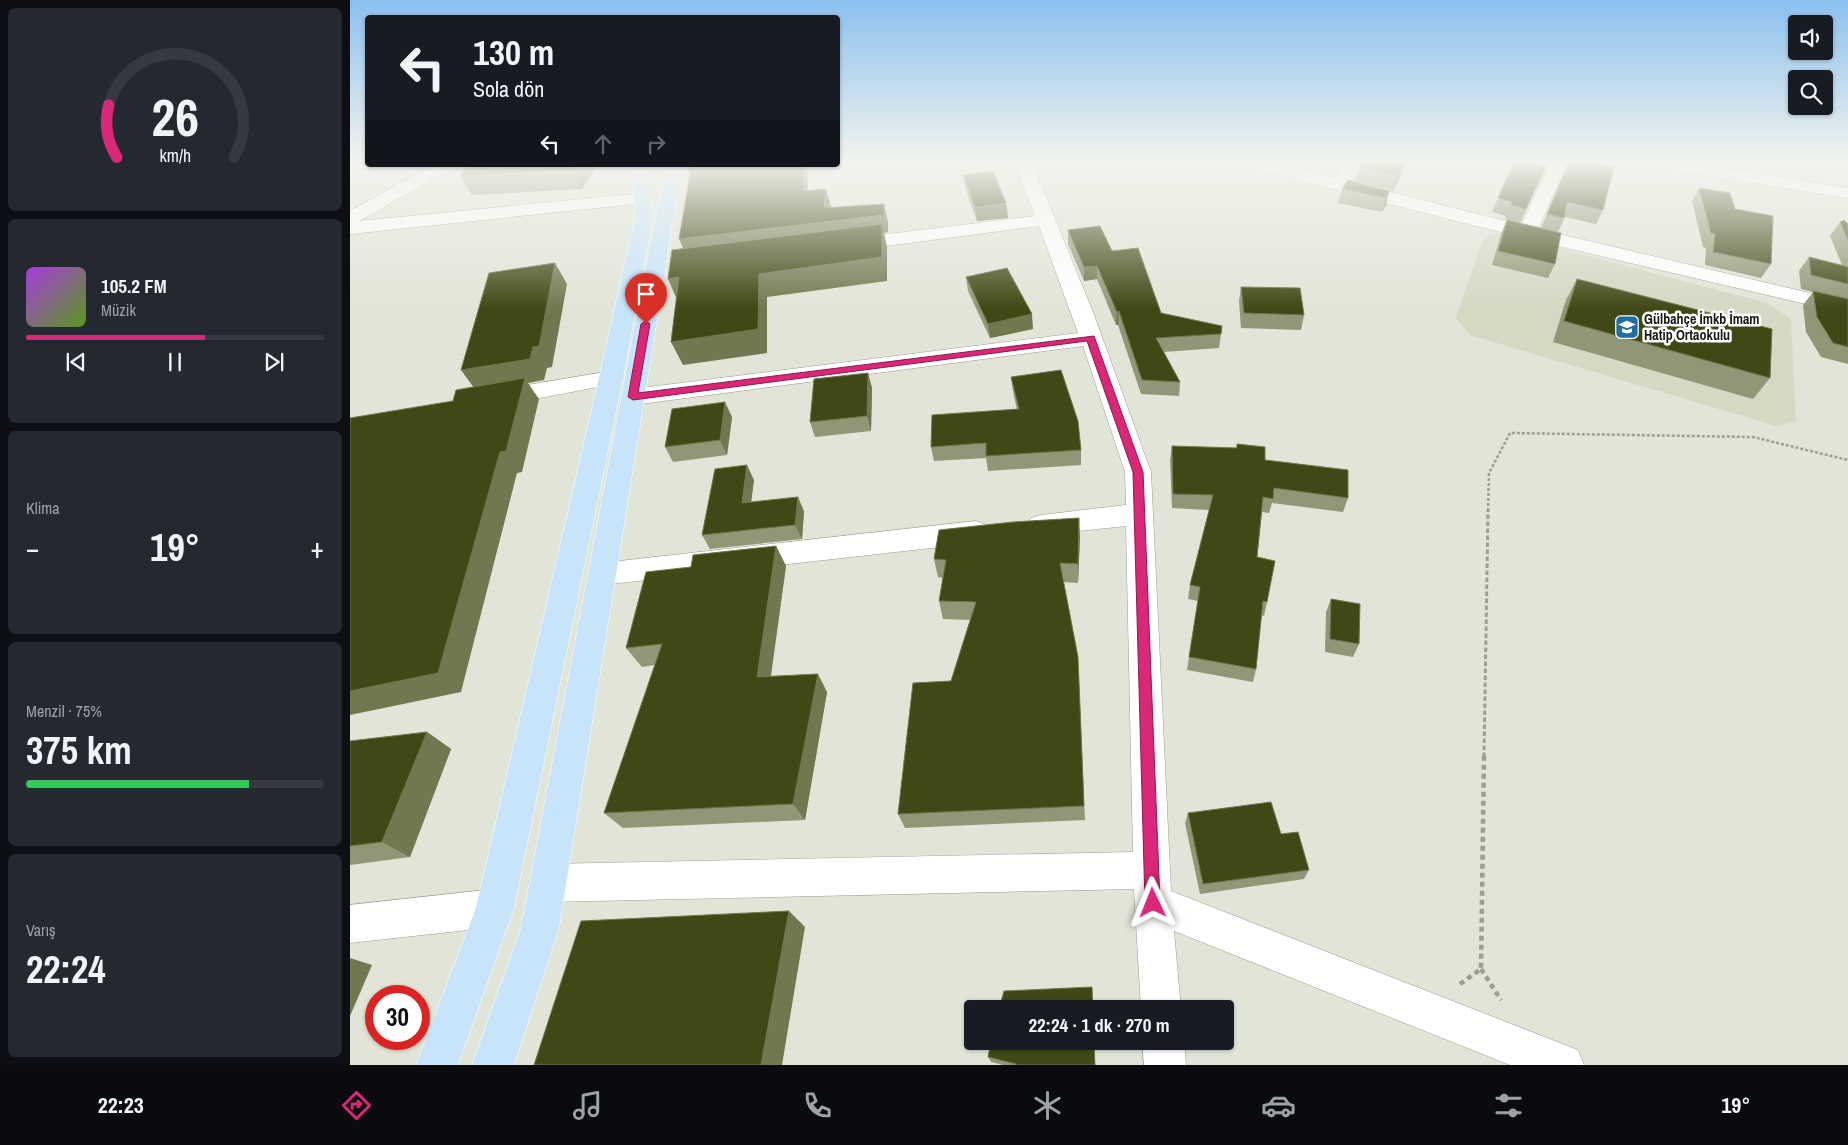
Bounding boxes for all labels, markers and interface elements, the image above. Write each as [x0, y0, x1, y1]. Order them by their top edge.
map controls [1788, 15, 1833, 115]
button: sound [1788, 15, 1833, 60]
text: 130 m [473, 29, 554, 76]
icon: left [390, 35, 455, 100]
button: search [1788, 70, 1833, 115]
text: Sola dön [473, 74, 544, 104]
text: 26 [151, 82, 199, 152]
icon: left [536, 130, 564, 158]
icon: ahead [589, 130, 617, 158]
icon: right [642, 130, 670, 158]
text: km/h [159, 144, 191, 168]
text: 105.2 FM [101, 273, 167, 299]
pin [625, 273, 667, 324]
icon: arrive [632, 280, 660, 308]
text: Müzik [101, 299, 136, 321]
place label: Gülbahçe İmkb İmam Hatip Ortaokulu [1644, 310, 1760, 344]
school or university icon: Gülbahçe İmkb İmam Hatip Ortaokulu [1614, 314, 1640, 340]
icon: previous [62, 348, 90, 376]
icon: pause [161, 348, 189, 376]
icon: next [260, 348, 288, 376]
text: Klima [26, 497, 60, 519]
text: 19° [150, 522, 200, 573]
text: − [26, 529, 39, 567]
text: + [311, 529, 324, 567]
text: Menzil · 75% [26, 700, 102, 722]
text: 375 km [26, 725, 132, 776]
position arrow [1126, 876, 1178, 928]
text: Varış [26, 919, 56, 941]
text: 22:24 [26, 944, 106, 995]
speed limit sign: 30 [365, 985, 430, 1050]
text: 22:24 · 1 dk · 270 m [1028, 1012, 1170, 1038]
icon: directions [339, 1088, 374, 1123]
icon: music [570, 1088, 605, 1123]
icon: phone [800, 1088, 835, 1123]
icon: climate [1030, 1088, 1065, 1123]
icon: car [1261, 1088, 1296, 1123]
icon: filters [1491, 1088, 1526, 1123]
text: 22:23 [98, 1090, 144, 1120]
text: 19° [1721, 1090, 1750, 1120]

